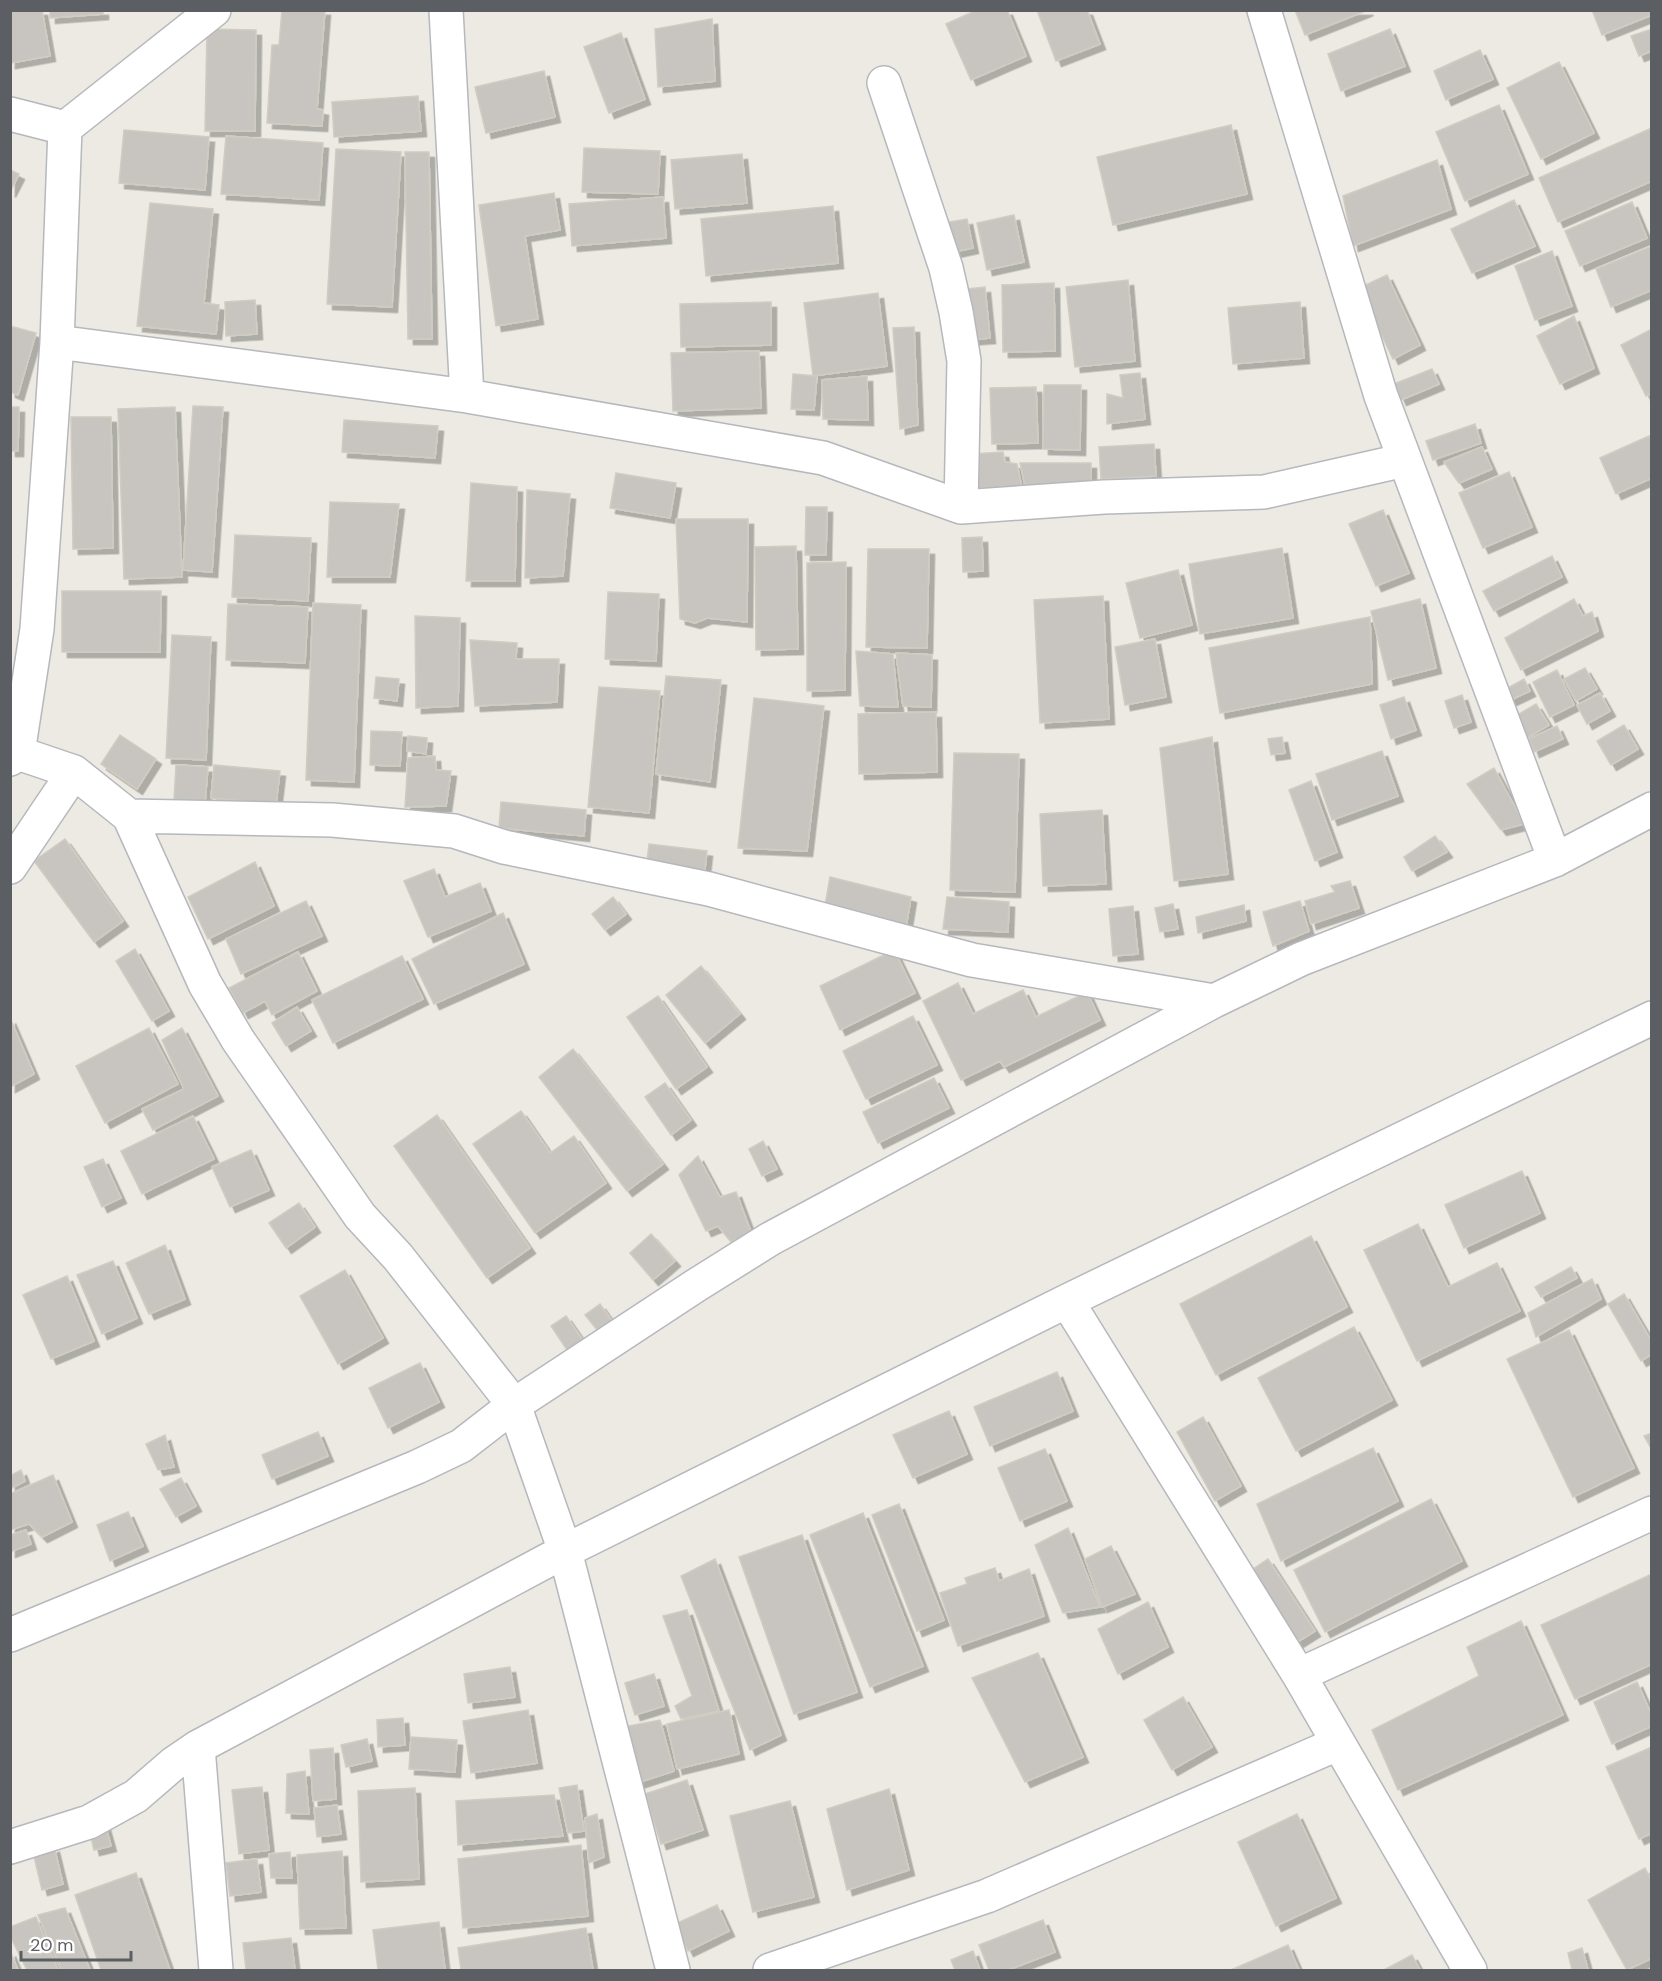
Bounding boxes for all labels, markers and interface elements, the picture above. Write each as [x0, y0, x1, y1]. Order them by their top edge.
scale bar [21, 1924, 130, 1962]
text: 20 m [30, 1933, 73, 1957]

